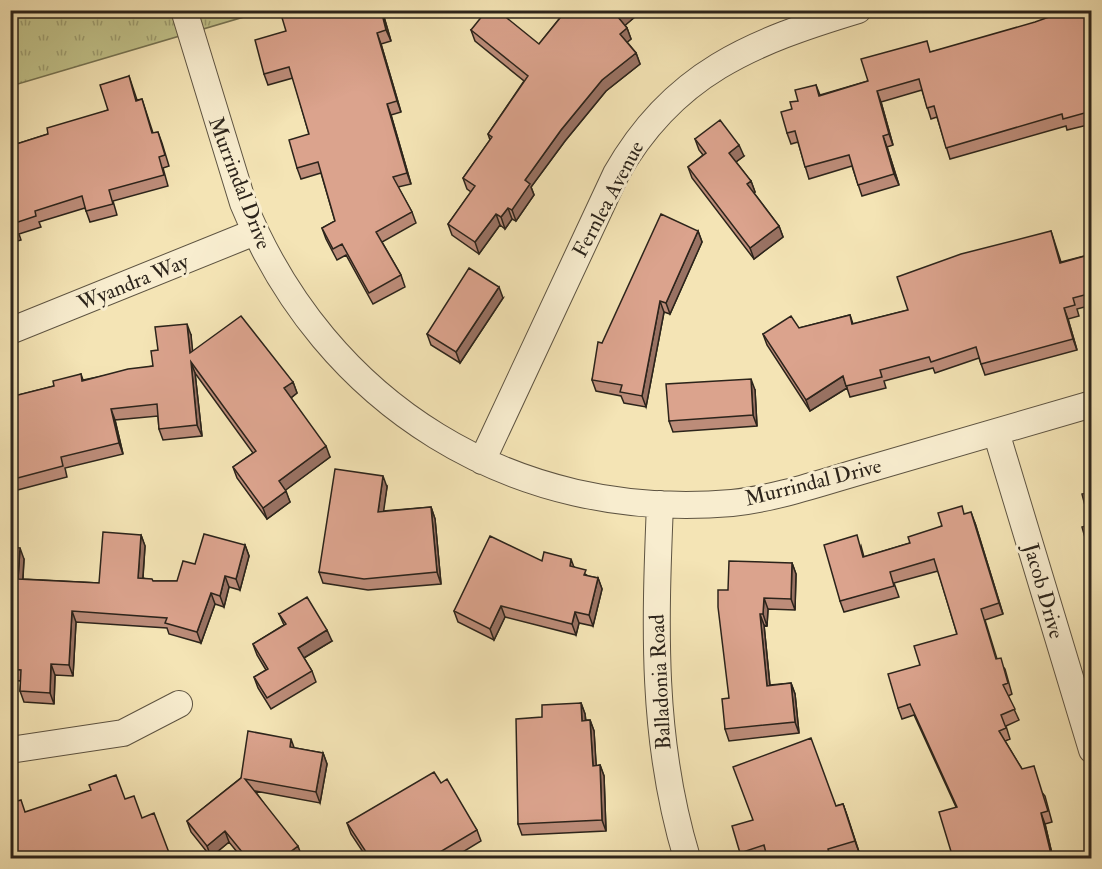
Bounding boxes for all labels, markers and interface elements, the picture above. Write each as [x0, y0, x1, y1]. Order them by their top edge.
street label: Murrindal Drive [202, 113, 277, 253]
street label: Fernlea Avenue [566, 136, 651, 262]
street label: Wyandra Way [73, 248, 193, 317]
street label: Murrindal Drive [742, 452, 884, 512]
street label: Jacob Drive [1017, 539, 1070, 642]
street label: Balladonia Road [643, 613, 678, 750]

